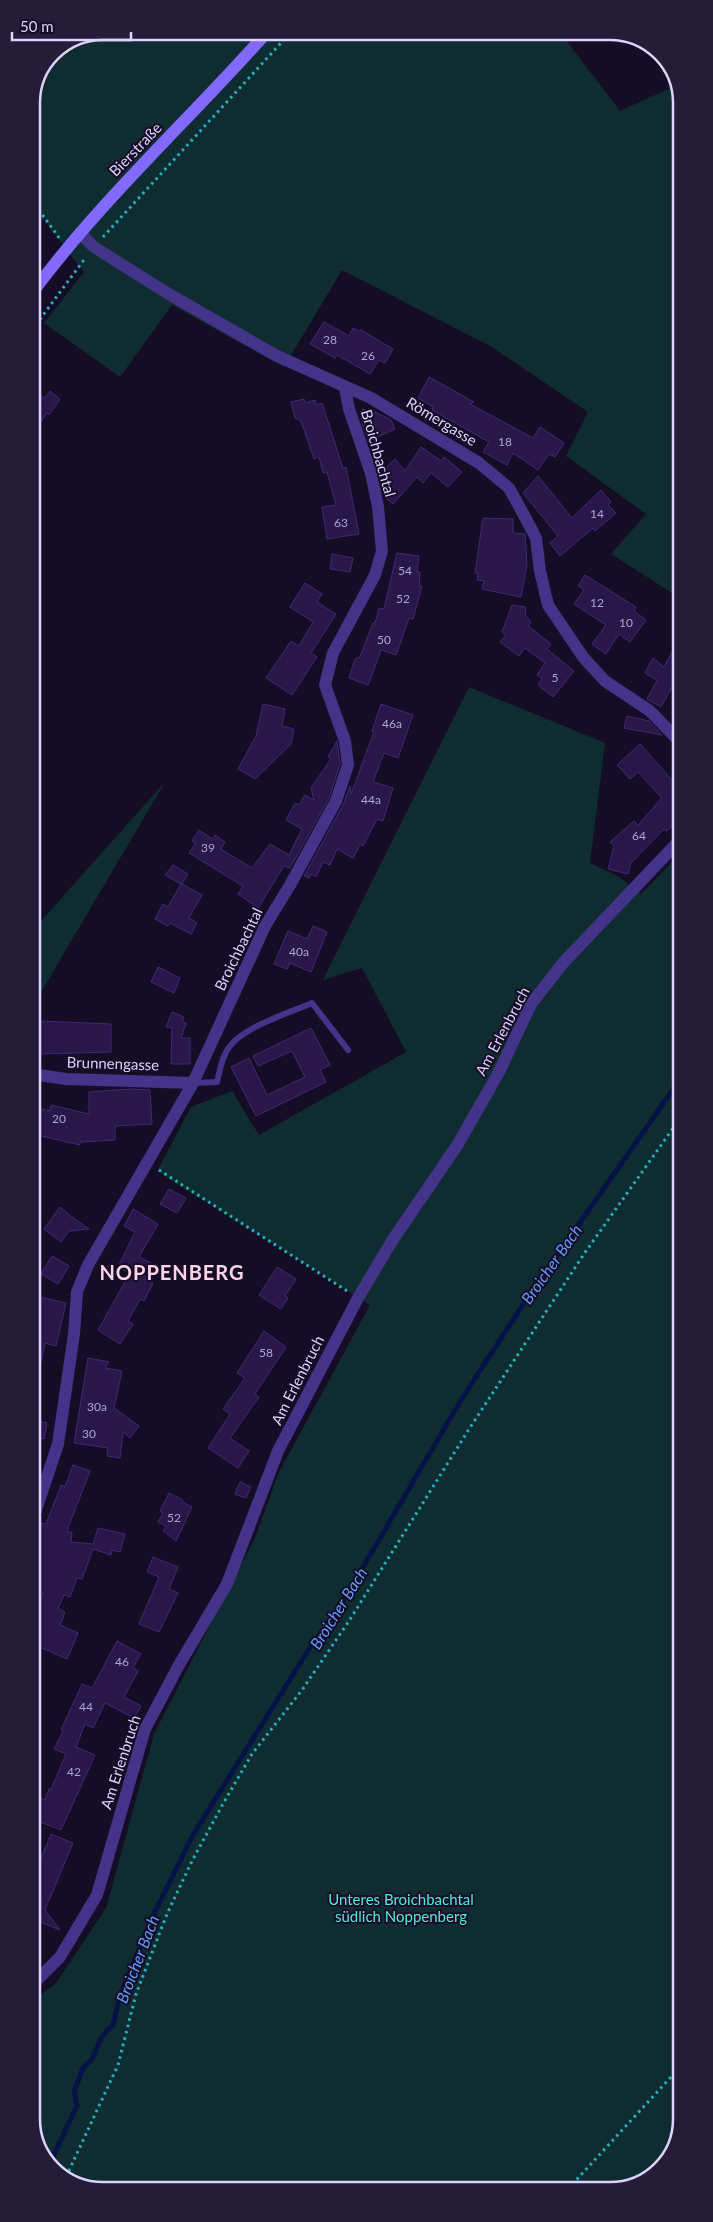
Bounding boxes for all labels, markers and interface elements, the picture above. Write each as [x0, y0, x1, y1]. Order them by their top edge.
scale bar [12, 10, 131, 42]
text: 50 m [20, 17, 54, 35]
street label: Bierstraße [105, 118, 165, 180]
house number: 28 [323, 332, 337, 347]
house number: 26 [361, 348, 375, 363]
street label: Römergasse [403, 393, 481, 449]
street label: Broichbachtal [358, 407, 400, 499]
house number: 18 [498, 434, 512, 449]
house number: 14 [590, 506, 604, 521]
house number: 63 [334, 515, 348, 530]
house number: 54 [398, 563, 412, 578]
house number: 52 [396, 591, 410, 606]
house number: 12 [590, 595, 604, 610]
house number: 10 [619, 615, 633, 630]
house number: 50 [377, 632, 391, 647]
house number: 5 [552, 670, 559, 685]
house number: 46a [382, 716, 402, 731]
house number: 44a [361, 792, 381, 807]
house number: 64 [632, 828, 646, 843]
house number: 39 [201, 840, 215, 855]
street label: Broichbachtal [210, 905, 266, 993]
house number: 40a [289, 944, 309, 959]
street label: Am Erlenbruch [471, 984, 533, 1078]
street label: Brunnengasse [66, 1052, 160, 1074]
house number: 20 [52, 1111, 66, 1126]
water label: Broicher Bach [517, 1221, 585, 1307]
district label: NOPPENBERG [99, 1260, 245, 1284]
street label: Am Erlenbruch [267, 1332, 327, 1428]
house number: 58 [259, 1345, 273, 1360]
house number: 30a [87, 1399, 107, 1414]
house number: 30 [82, 1426, 96, 1441]
house number: 52 [167, 1510, 181, 1525]
water label: Broicher Bach [305, 1564, 371, 1652]
house number: 46 [115, 1654, 129, 1669]
house number: 44 [79, 1699, 93, 1714]
street label: Am Erlenbruch [96, 1713, 144, 1811]
house number: 42 [67, 1764, 81, 1779]
park label: Unteres Broichbachtal südlich Noppenberg [328, 1890, 474, 1925]
water label: Broicher Bach [112, 1912, 162, 2006]

